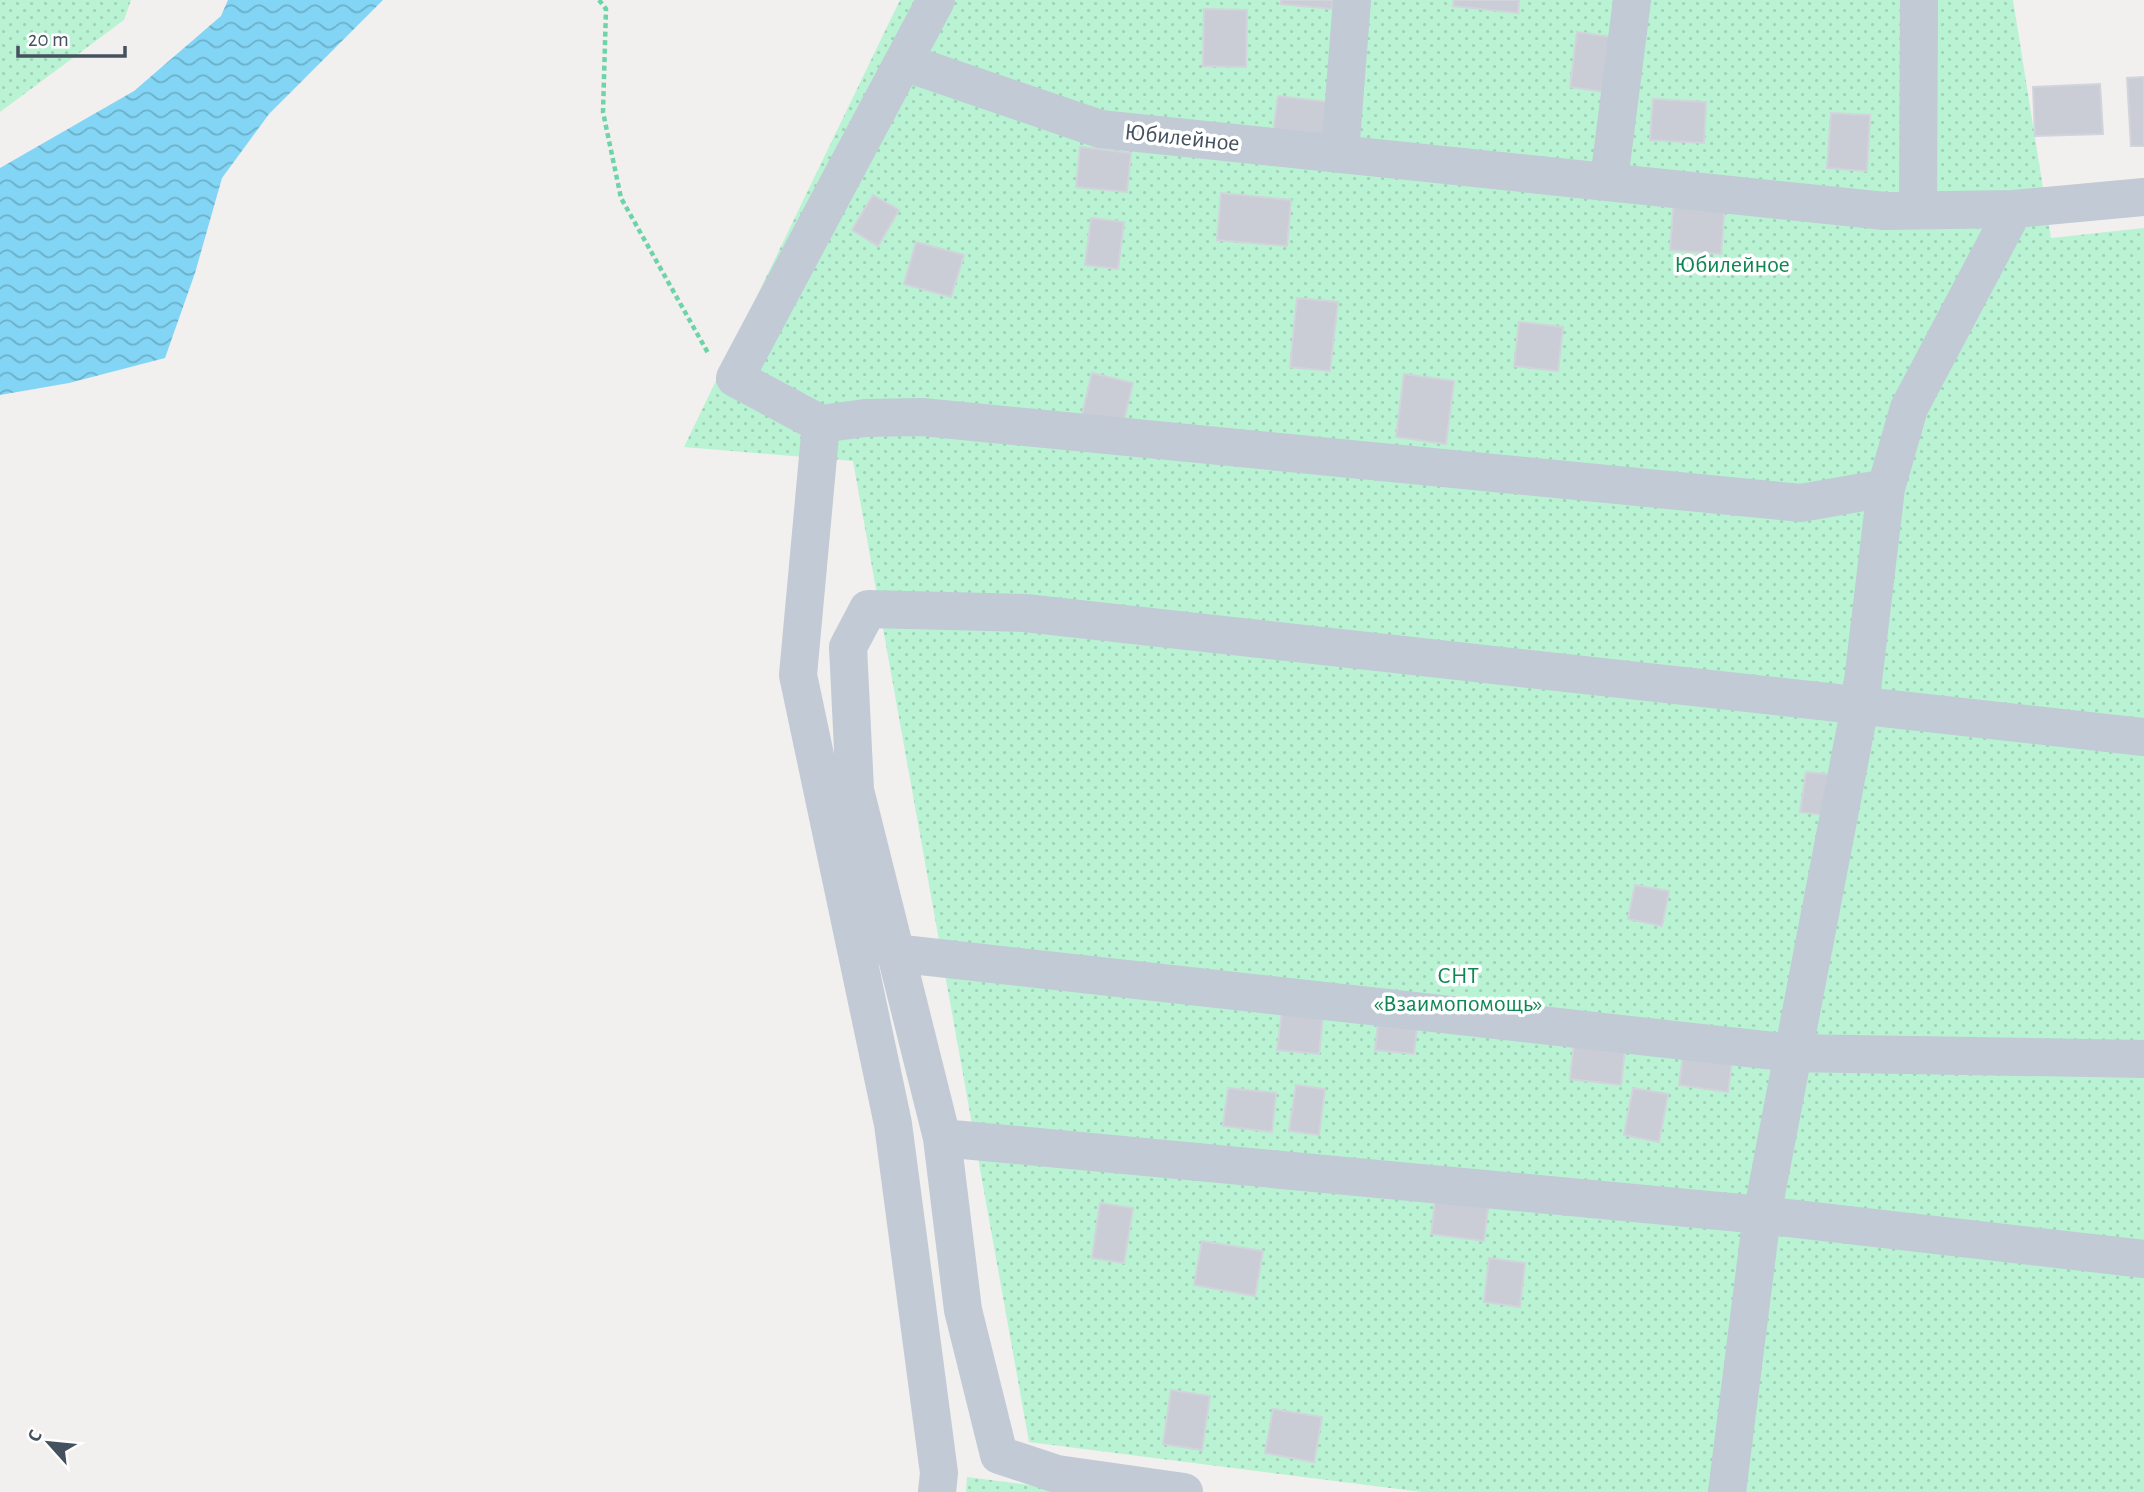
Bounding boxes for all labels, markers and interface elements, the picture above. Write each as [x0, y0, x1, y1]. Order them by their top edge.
scale bar [18, 14, 124, 58]
text: 20 m [28, 29, 69, 50]
street label: Юбилейное [1123, 120, 1241, 156]
park label: Юбилейное [1674, 253, 1790, 277]
park label: СНТ «Взаимопомощь» [1373, 964, 1543, 1016]
north arrow [14, 1408, 84, 1478]
text: С [24, 1427, 46, 1445]

